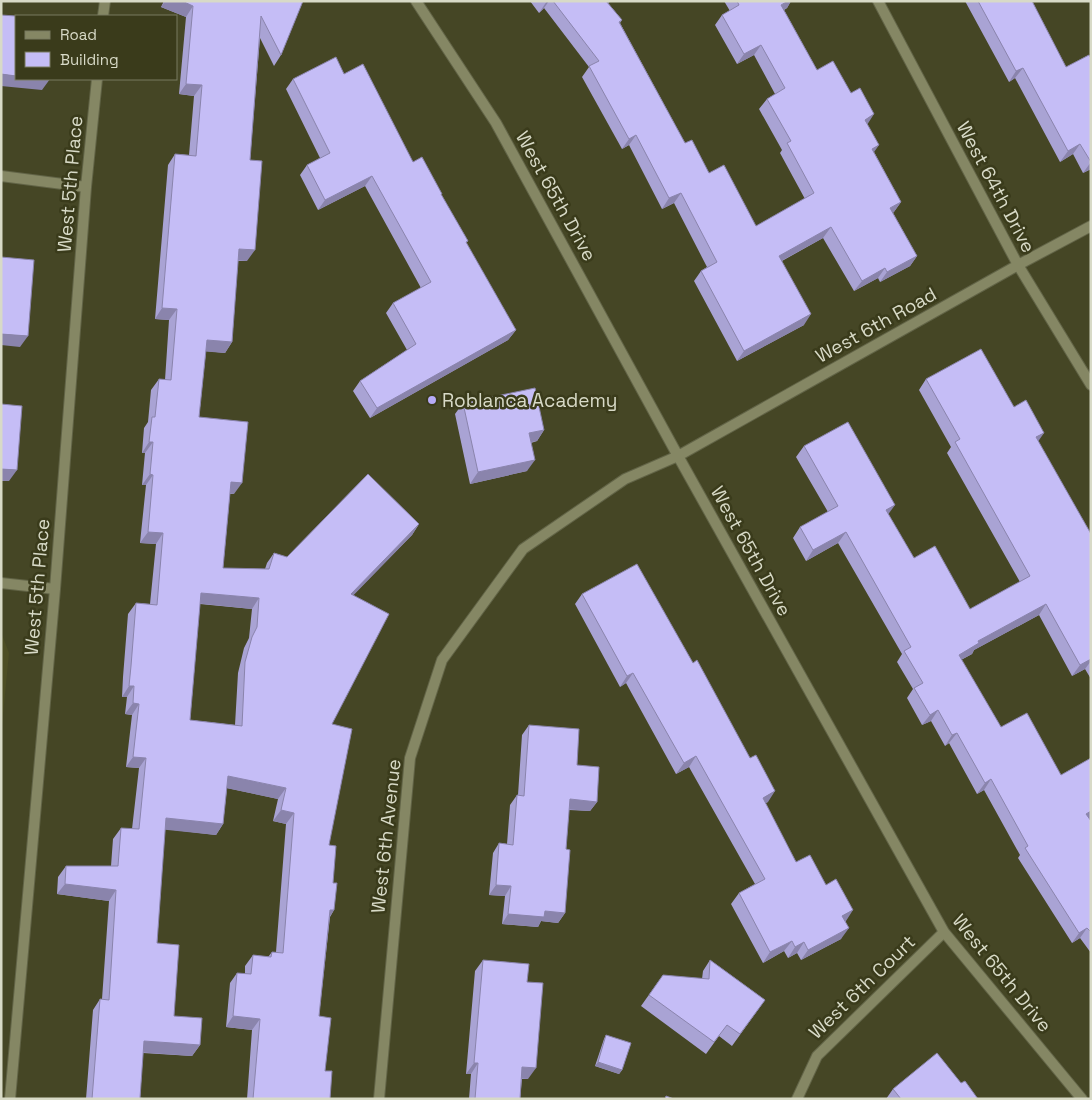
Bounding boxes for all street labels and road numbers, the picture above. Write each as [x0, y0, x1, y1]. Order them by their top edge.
street label: West 5th Place [52, 115, 88, 253]
street label: West 64th Drive [951, 117, 1041, 257]
street label: West 65th Drive [510, 127, 602, 265]
street label: West 6th Road [811, 281, 941, 369]
street label: West 65th Drive [705, 482, 797, 620]
street label: West 5th Place [19, 518, 55, 656]
street label: West 6th Avenue [365, 758, 407, 914]
street label: West 65th Drive [947, 909, 1057, 1037]
street label: West 6th Court [803, 930, 921, 1044]

